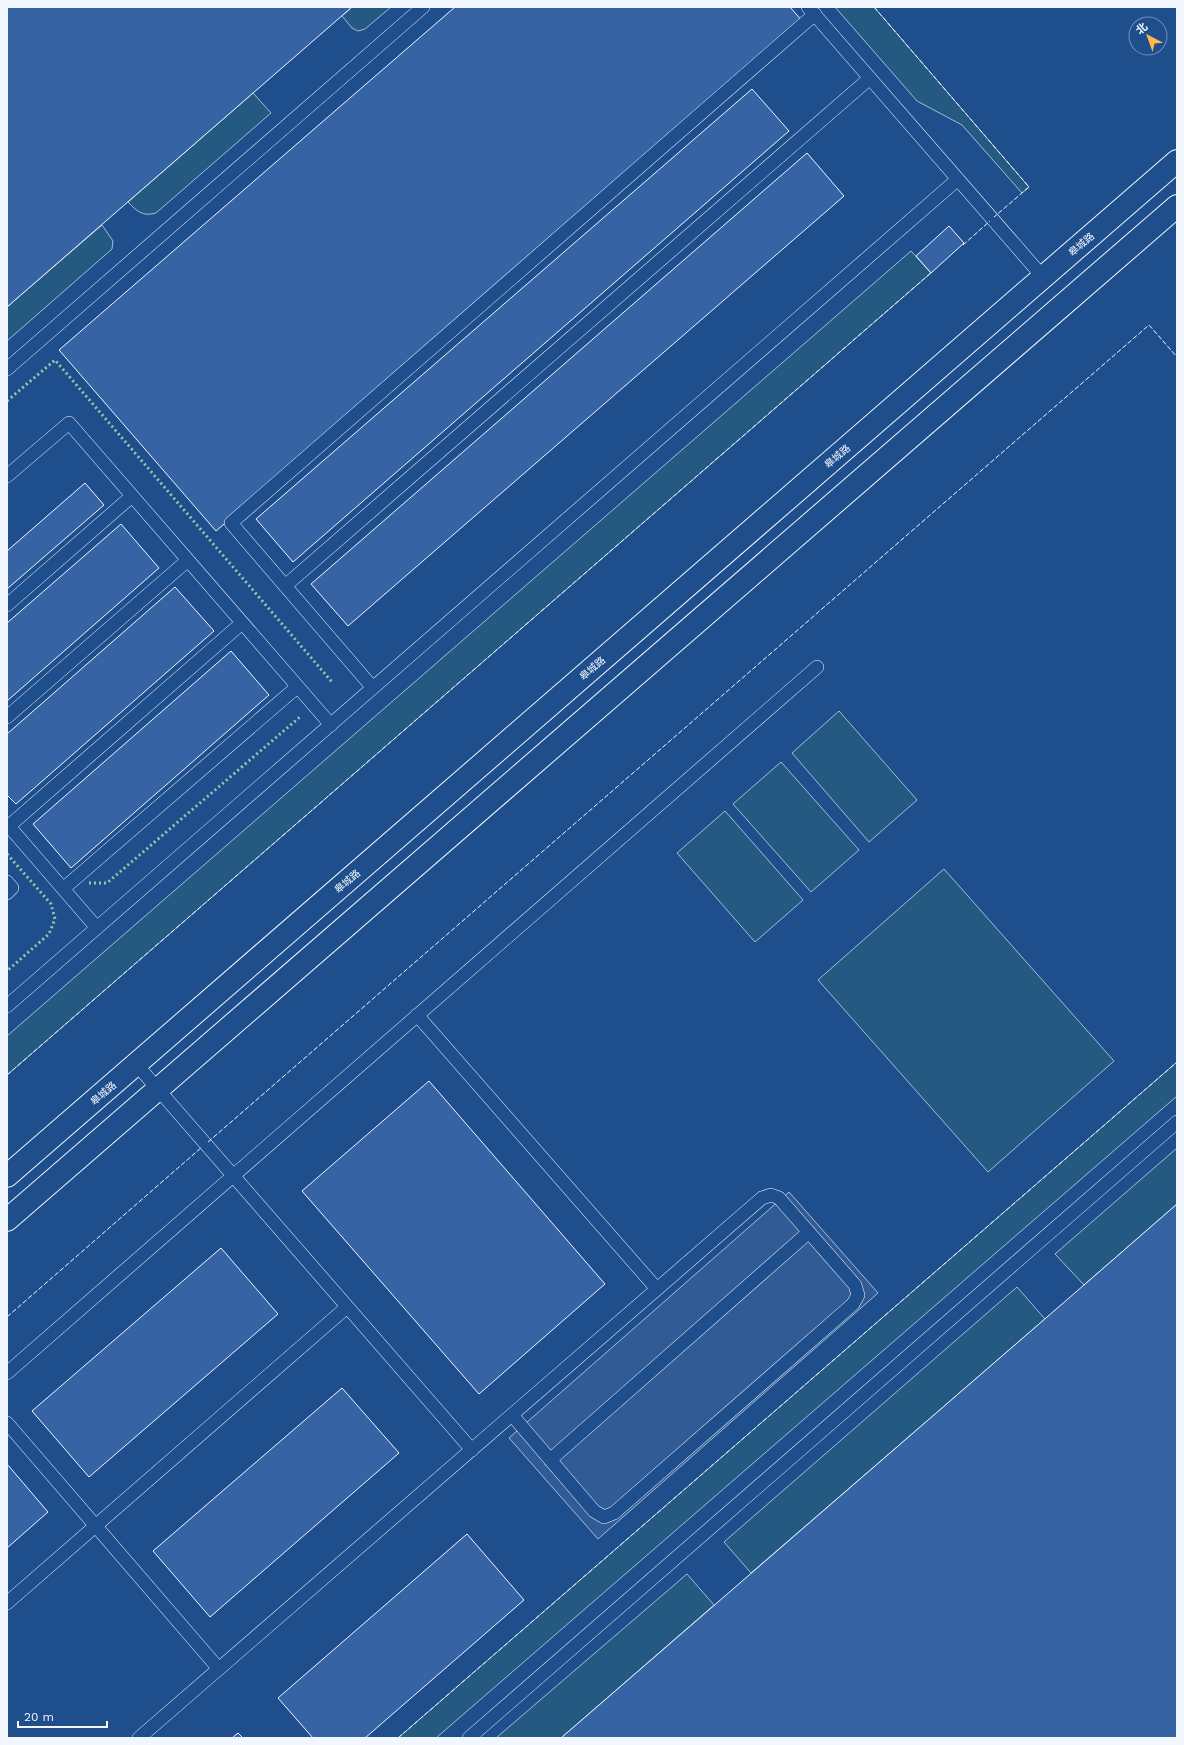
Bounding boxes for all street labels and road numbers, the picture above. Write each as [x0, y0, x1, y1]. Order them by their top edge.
street label: 皋城路 [1066, 230, 1096, 258]
street label: 皋城路 [822, 442, 852, 470]
street label: 皋城路 [577, 654, 607, 682]
street label: 皋城路 [332, 867, 362, 895]
street label: 皋城路 [88, 1079, 118, 1107]

